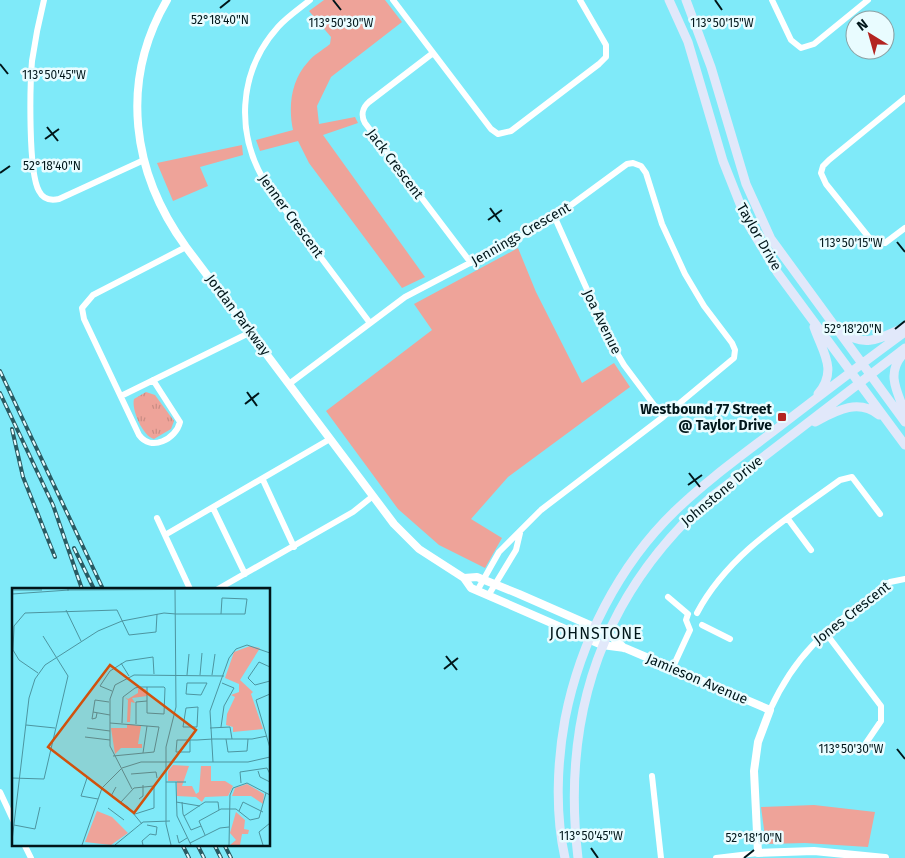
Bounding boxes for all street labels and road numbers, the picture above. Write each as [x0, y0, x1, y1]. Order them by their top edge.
street label: Jack Crescent [363, 126, 427, 203]
street label: Jenner Crescent [255, 171, 328, 262]
street label: Jennings Crescent [468, 198, 575, 269]
street label: Taylor Drive [733, 200, 785, 274]
street label: Jordan Parkway [202, 271, 274, 359]
street label: Joa Avenue [579, 287, 625, 357]
street label: Johnstone Drive [678, 452, 766, 530]
street label: Jones Crescent [810, 577, 894, 648]
street label: Jamieson Avenue [644, 650, 750, 708]

